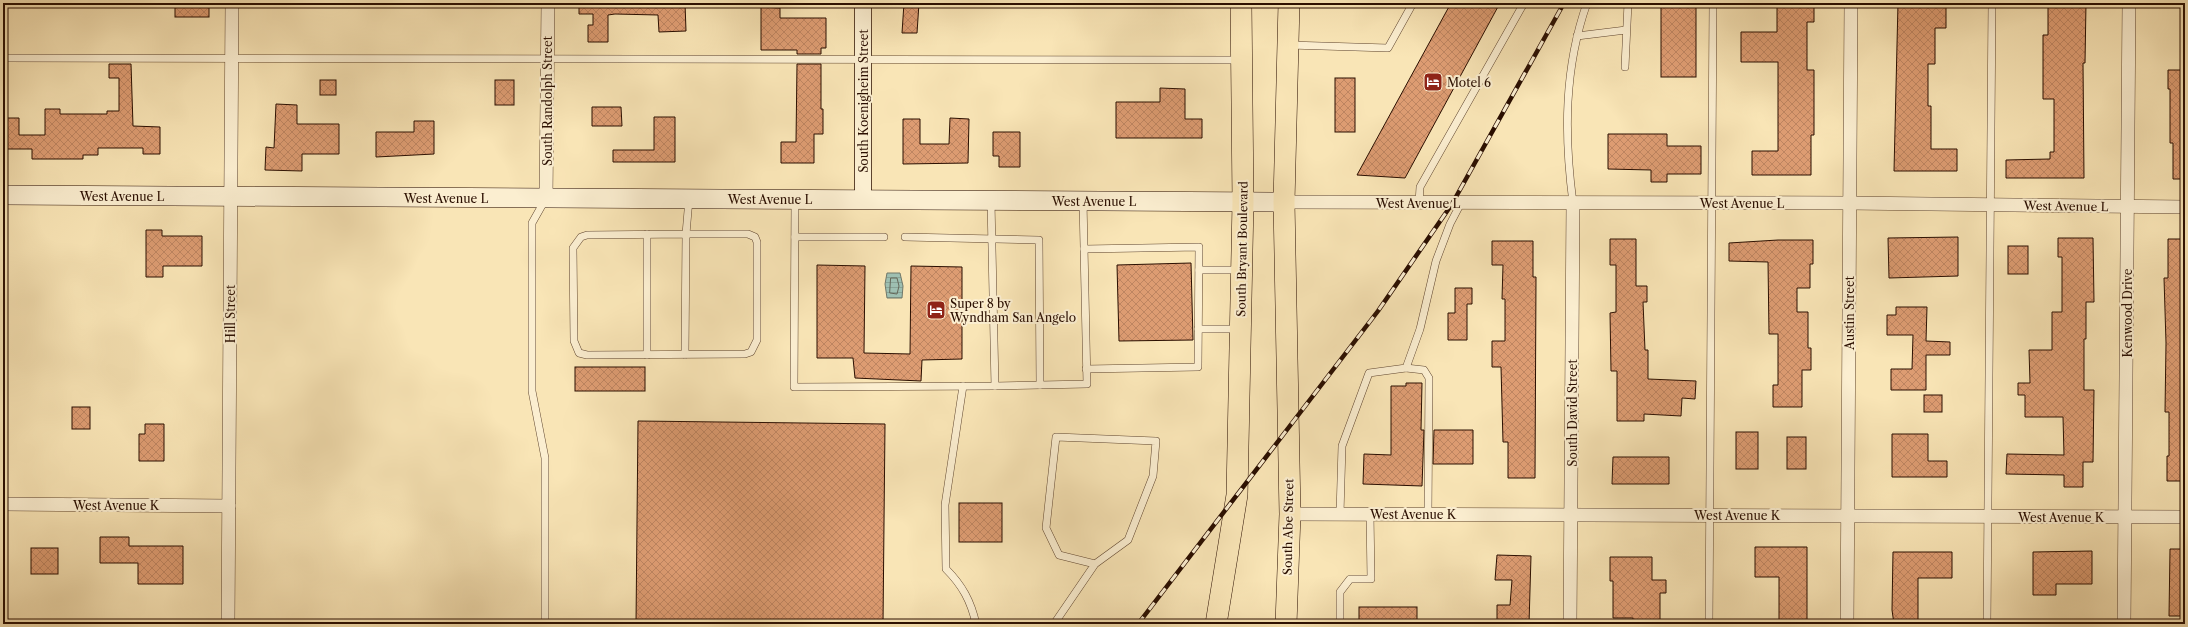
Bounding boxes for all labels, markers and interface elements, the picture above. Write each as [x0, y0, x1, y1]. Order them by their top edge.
street label: South Koenigheim Street [856, 28, 871, 173]
street label: South Randolph Street [540, 35, 555, 166]
hotel icon: Motel 6 [1422, 71, 1444, 93]
place label: Motel 6 [1447, 75, 1491, 90]
street label: South Bryant Boulevard [1233, 180, 1251, 317]
street label: West Avenue L [79, 189, 164, 204]
street label: West Avenue L [403, 191, 488, 206]
street label: West Avenue L [727, 192, 812, 207]
street label: West Avenue L [1051, 194, 1136, 209]
street label: West Avenue L [1375, 196, 1460, 211]
street label: West Avenue L [1699, 196, 1784, 211]
street label: West Avenue L [2023, 198, 2109, 214]
street label: Kenwood Drive [2120, 268, 2135, 357]
street label: Austin Street [1842, 275, 1857, 351]
street label: Hill Street [223, 284, 238, 343]
place label: Super 8 by Wyndham San Angelo [949, 296, 1076, 325]
hotel icon: Super 8 by Wyndham San Angelo [925, 299, 947, 321]
street label: South David Street [1565, 359, 1580, 467]
street label: South Abe Street [1280, 478, 1296, 575]
street label: West Avenue K [72, 498, 160, 513]
street label: West Avenue K [1369, 507, 1457, 522]
street label: West Avenue K [1693, 508, 1781, 523]
street label: West Avenue K [2017, 510, 2105, 525]

